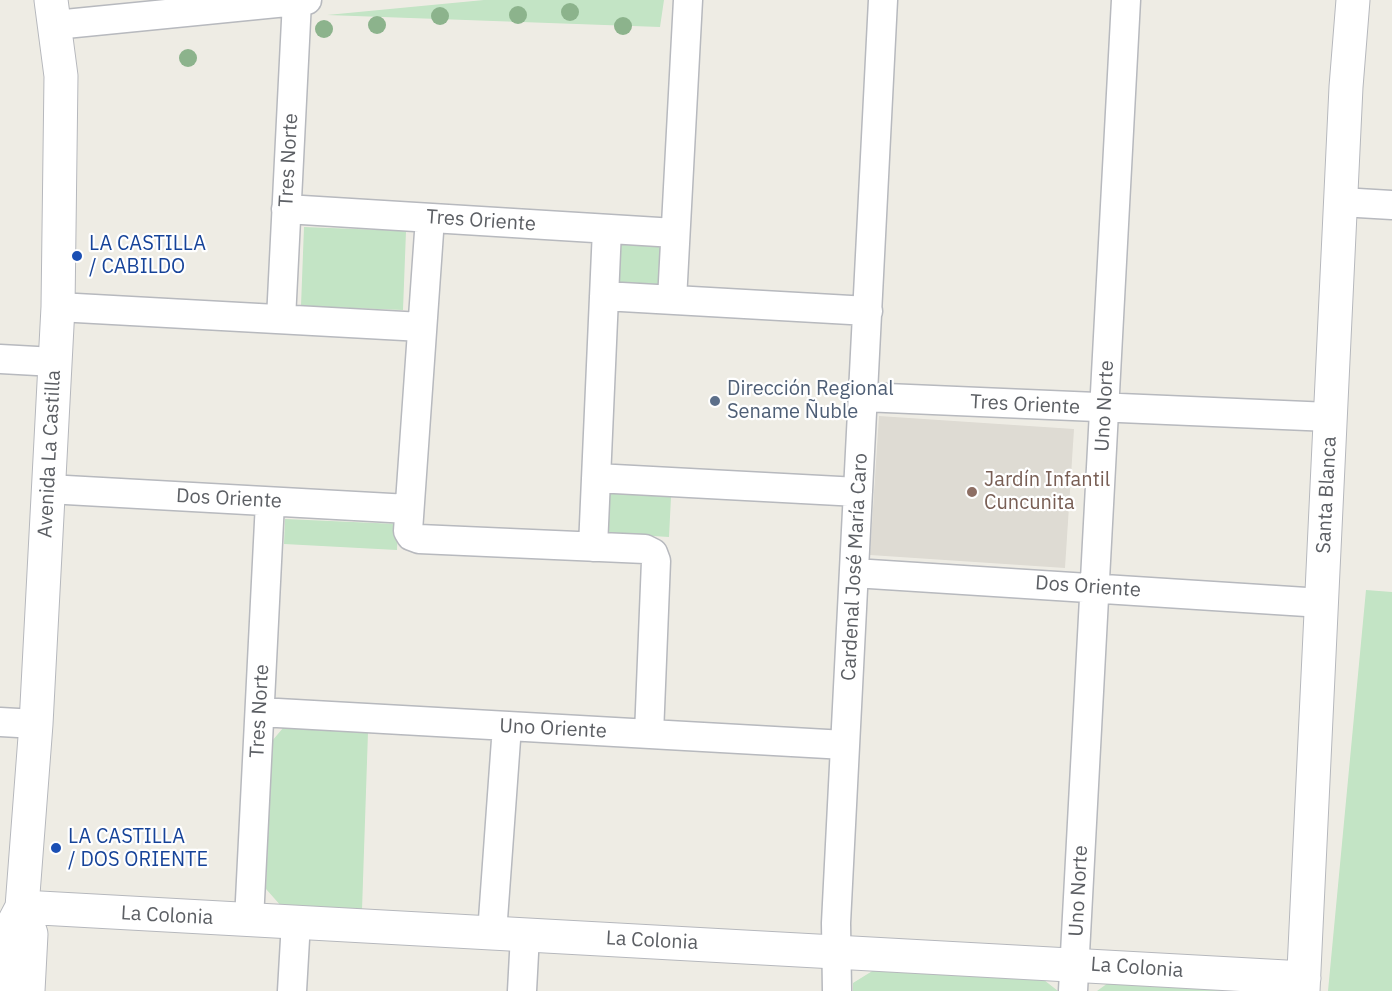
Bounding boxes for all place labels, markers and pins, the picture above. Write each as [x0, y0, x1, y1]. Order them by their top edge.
place label: LA CASTILLA / CABILDO [89, 232, 206, 279]
marker: LA CASTILLA / CABILDO [70, 249, 84, 263]
place label: Dirección Regional Sename Ñuble [727, 377, 894, 424]
marker: Dirección Regional Sename Ñuble [708, 394, 722, 408]
place label: Jardín Infantil Cuncunita [984, 468, 1110, 515]
marker: Jardín Infantil Cuncunita [965, 485, 979, 499]
place label: LA CASTILLA / DOS ORIENTE [68, 825, 208, 872]
marker: LA CASTILLA / DOS ORIENTE [49, 841, 63, 855]

